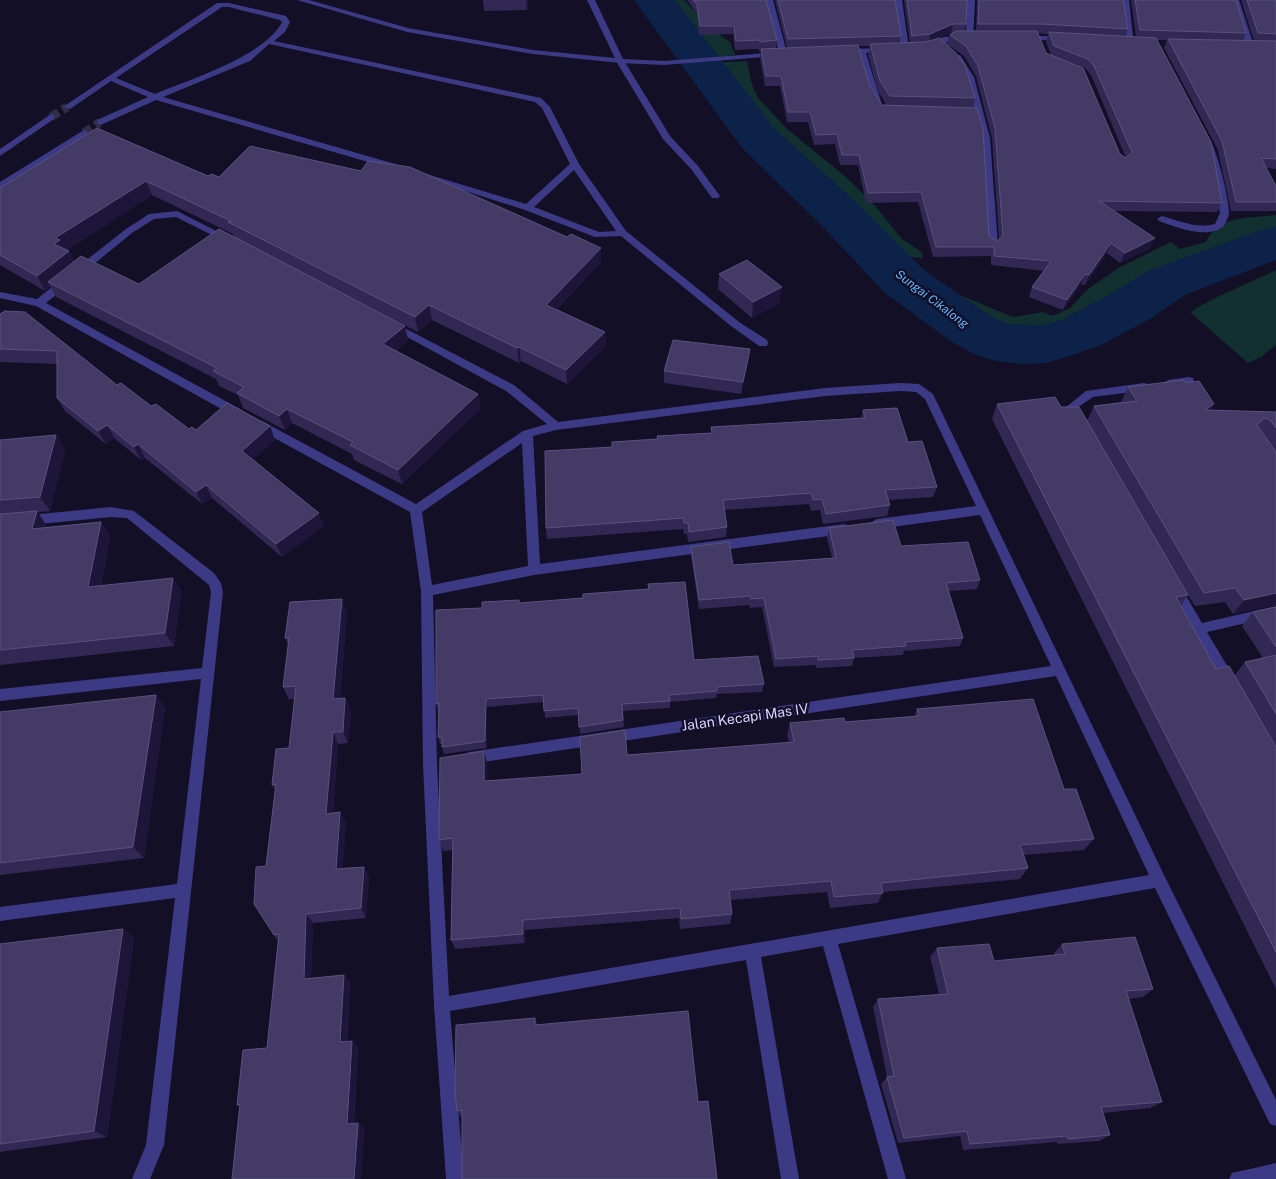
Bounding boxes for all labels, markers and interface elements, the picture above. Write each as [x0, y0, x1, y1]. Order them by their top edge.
water label: Sungai Cikalong [893, 267, 972, 332]
street label: Jalan Kecapi Mas IV [681, 700, 810, 734]

